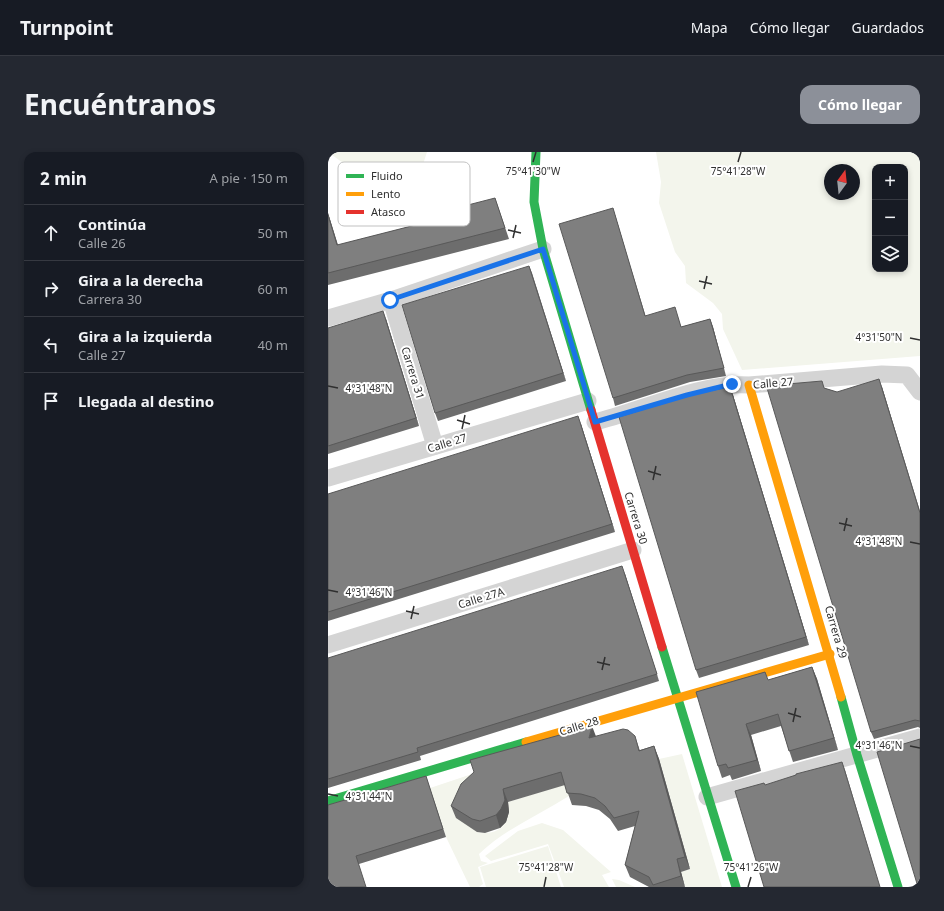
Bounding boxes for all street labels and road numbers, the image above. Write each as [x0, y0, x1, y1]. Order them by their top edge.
street label: Carrera 31 [398, 345, 429, 401]
street label: Calle 27 [752, 373, 794, 392]
street label: Calle 27 [425, 429, 468, 456]
street label: Carrera 30 [621, 490, 652, 546]
street label: Calle 27A [456, 583, 507, 612]
street label: Carrera 29 [822, 604, 851, 660]
street label: Calle 28 [557, 712, 600, 739]

